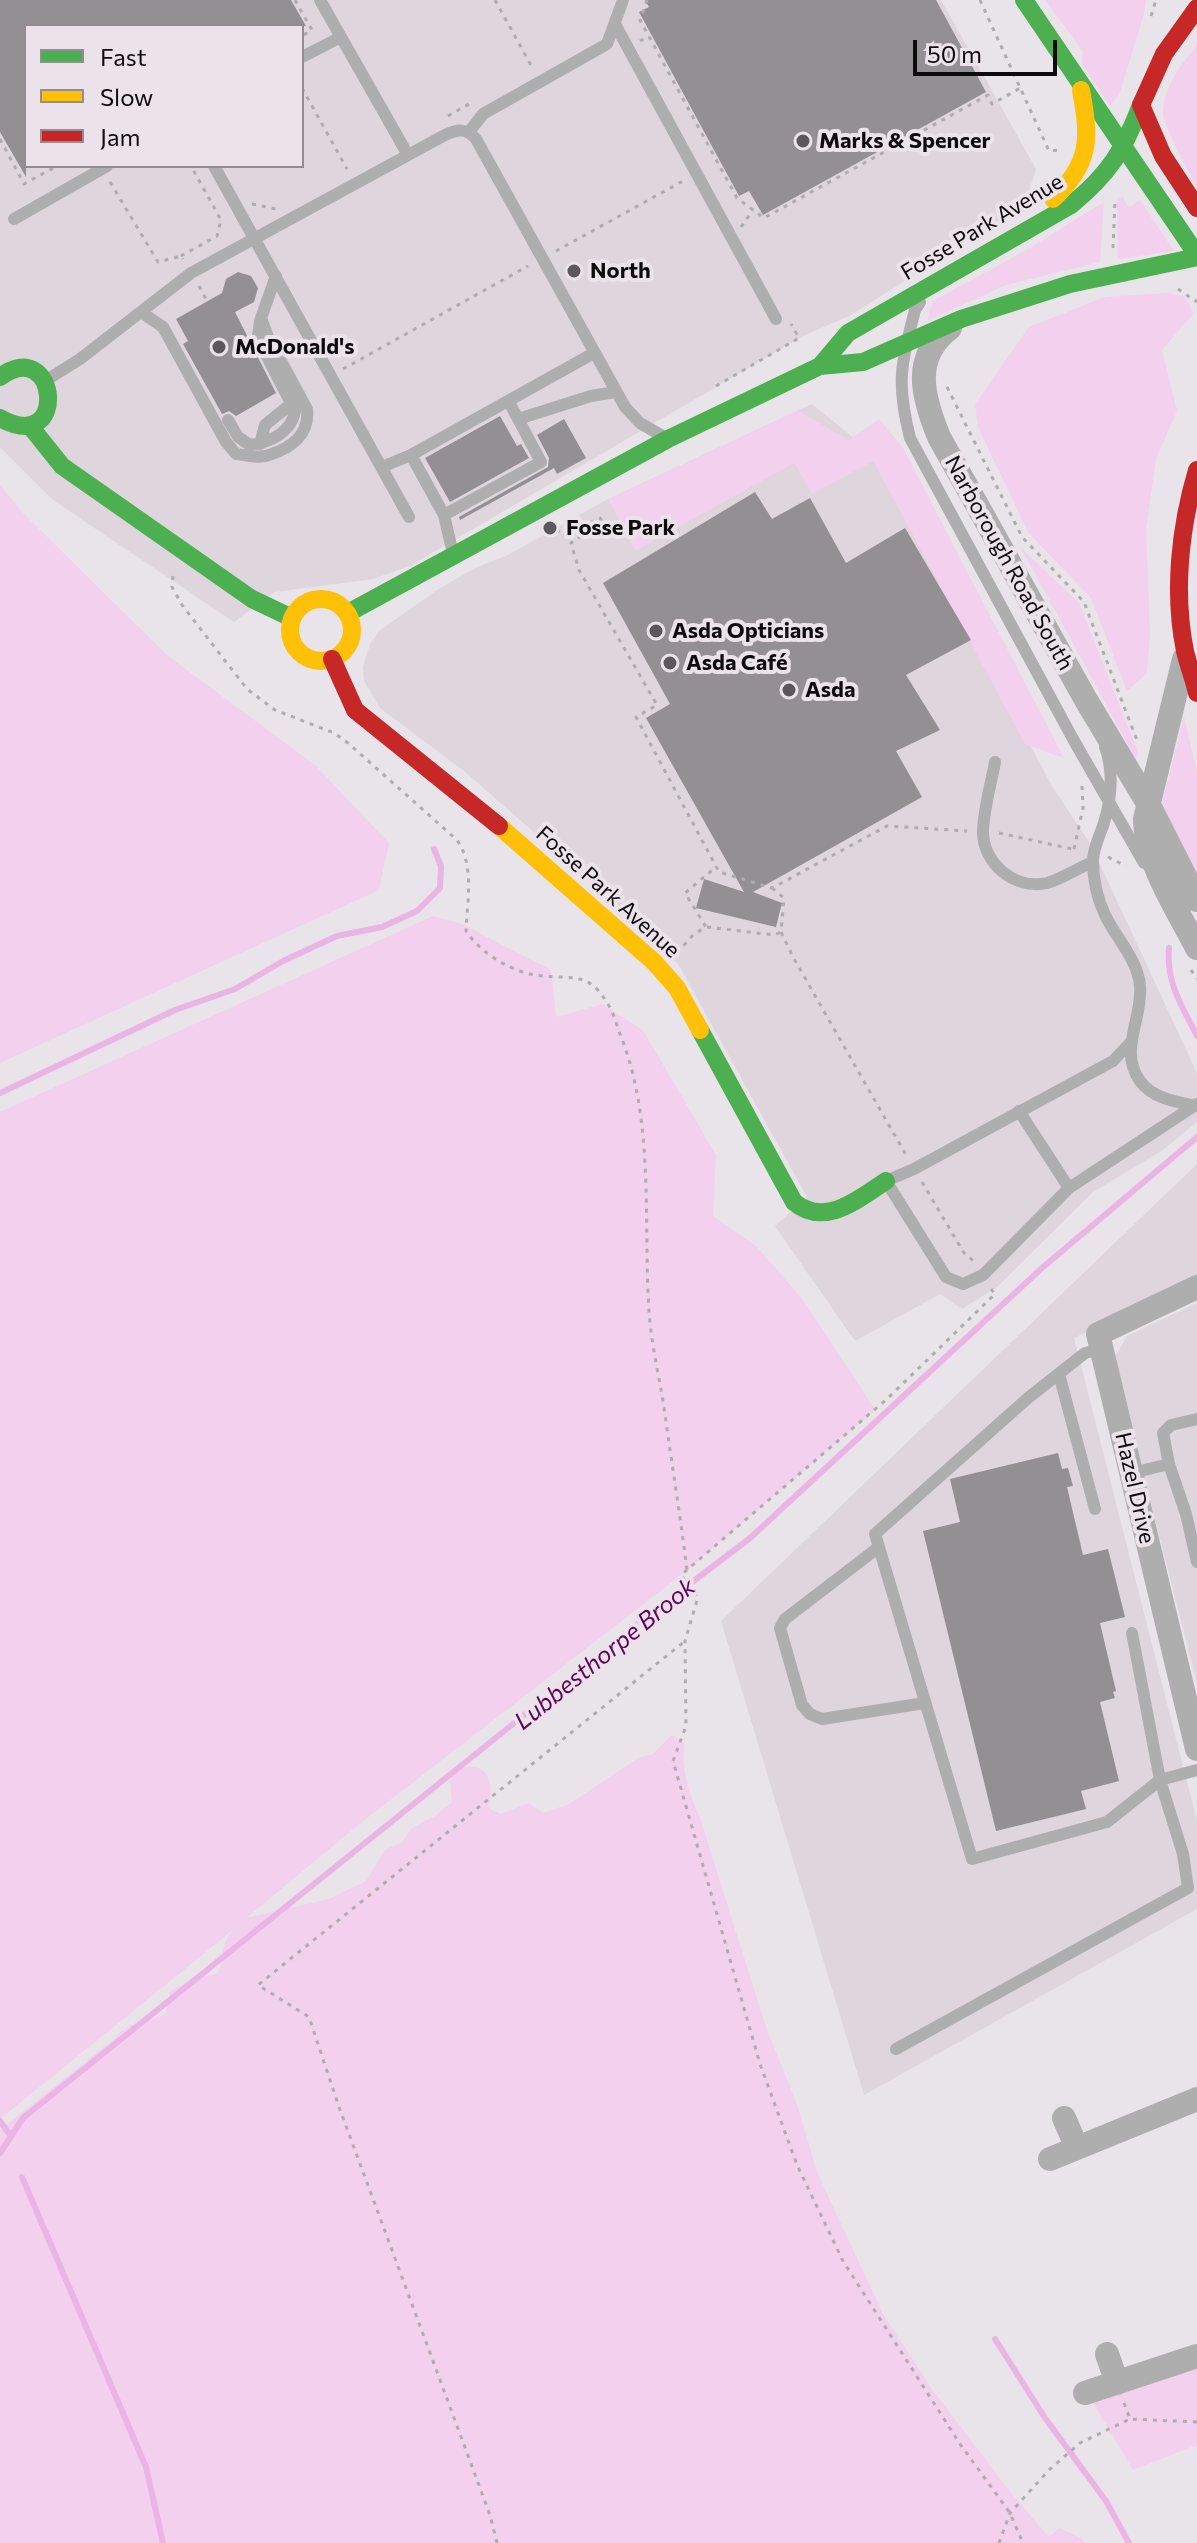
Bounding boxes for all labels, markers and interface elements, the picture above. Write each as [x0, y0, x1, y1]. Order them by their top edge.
legend [24, 24, 304, 168]
scale bar [917, 24, 1061, 74]
text: 50 m [927, 39, 982, 68]
text: Fast [100, 42, 147, 71]
text: Slow [100, 82, 153, 111]
text: Jam [100, 122, 140, 151]
place label: Marks & Spencer [819, 128, 991, 154]
marker: Marks & Spencer [794, 132, 812, 150]
street label: Fosse Park Avenue [896, 168, 1068, 286]
place label: North [590, 258, 651, 284]
marker: North [565, 262, 583, 280]
place label: McDonald's [235, 334, 354, 360]
marker: McDonald's [210, 338, 228, 356]
street label: Narborough Road South [939, 451, 1079, 675]
place label: Fosse Park [566, 515, 675, 541]
marker: Fosse Park [541, 519, 559, 537]
place label: Asda Opticians [672, 618, 824, 644]
marker: Asda Opticians [647, 622, 665, 640]
place label: Asda Café [686, 650, 788, 676]
marker: Asda Café [661, 654, 679, 672]
place label: Asda [805, 677, 856, 703]
marker: Asda [780, 681, 798, 699]
street label: Fosse Park Avenue [531, 820, 685, 964]
street label: Hazel Drive [1109, 1430, 1161, 1546]
water label: Lubbesthorpe Brook [509, 1572, 701, 1736]

